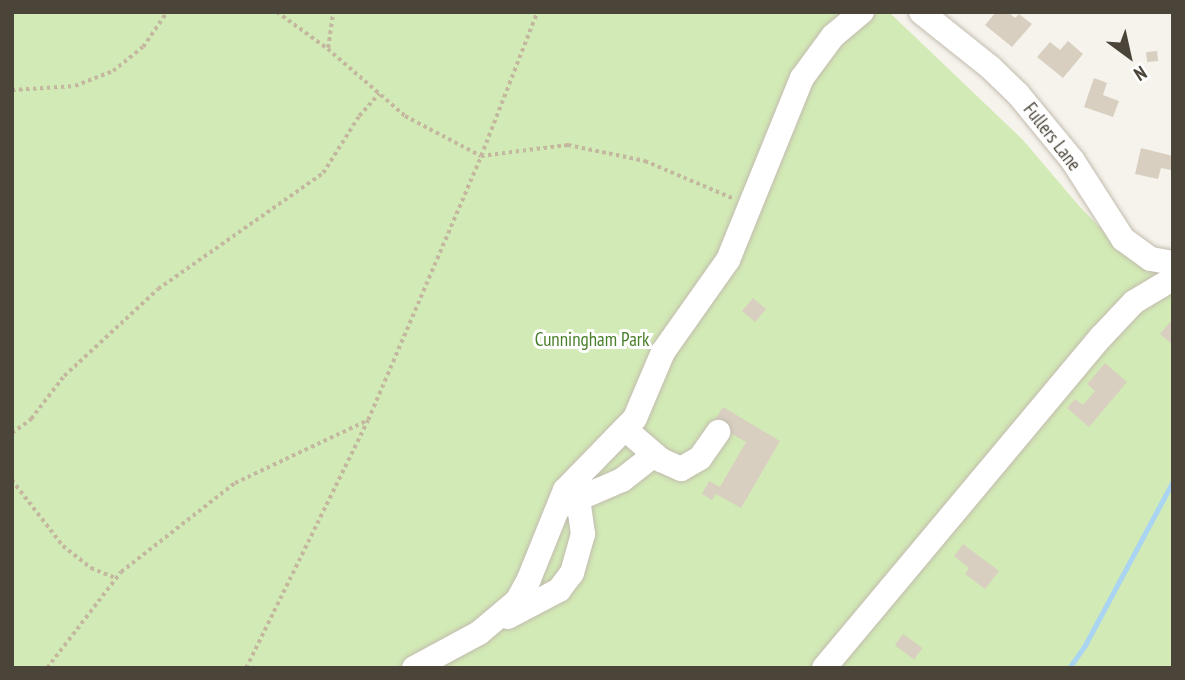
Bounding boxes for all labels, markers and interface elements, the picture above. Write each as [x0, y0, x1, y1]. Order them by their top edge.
north arrow [1094, 21, 1164, 91]
text: N [1130, 61, 1151, 86]
street label: Fullers Lane [1018, 99, 1086, 175]
park label: Cunningham Park [535, 329, 649, 351]

